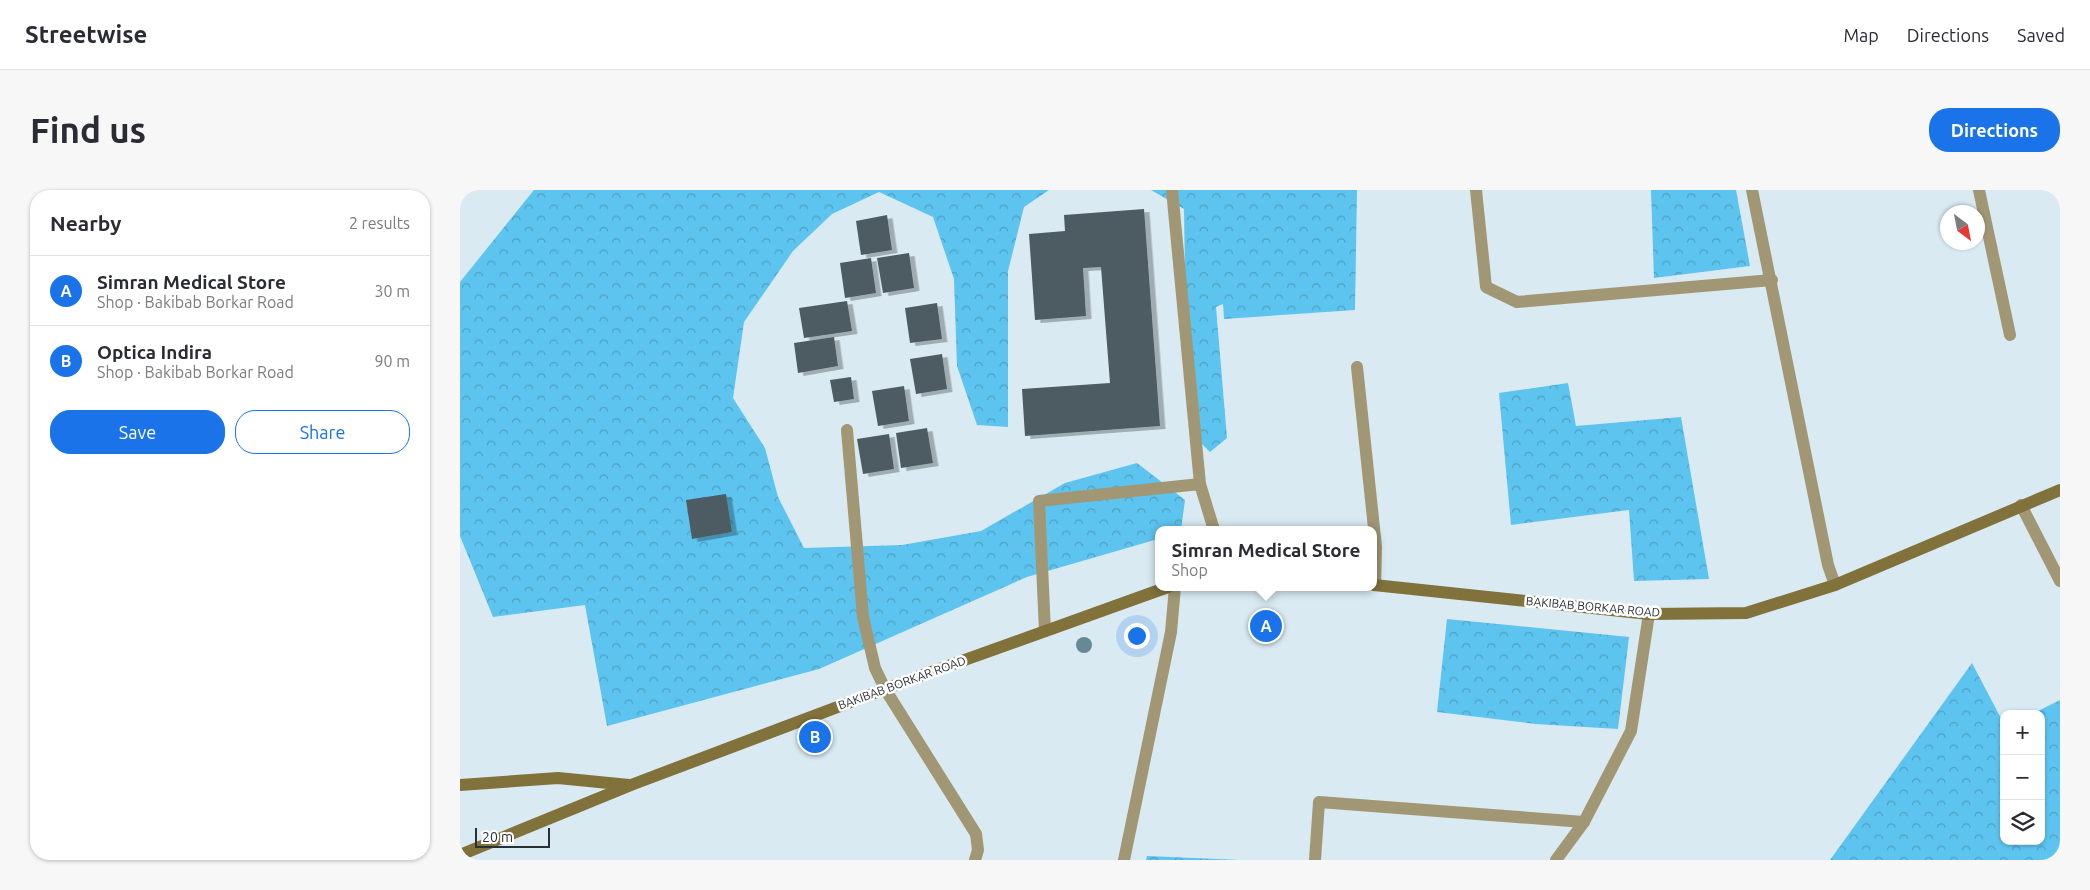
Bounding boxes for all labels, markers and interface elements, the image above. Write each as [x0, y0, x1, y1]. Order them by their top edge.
text: Streetwise [25, 21, 147, 48]
text: Map [1843, 25, 1879, 45]
text: Directions [1907, 25, 1989, 45]
text: Saved [2017, 25, 2065, 45]
button: Directions [1929, 108, 2060, 152]
text: Find us [30, 110, 146, 150]
north arrow [1940, 205, 1985, 250]
text: Nearby [50, 211, 121, 235]
text: 2 results [349, 214, 410, 232]
text: Simran Medical Store [97, 271, 286, 293]
text: A [60, 282, 72, 300]
text: 30 m [374, 282, 410, 300]
text: Shop · Bakibab Borkar Road [97, 293, 294, 311]
text: Optica Indira [97, 341, 212, 363]
text: B [61, 352, 71, 370]
text: 90 m [374, 352, 410, 370]
text: Shop · Bakibab Borkar Road [97, 363, 294, 381]
button: Save [50, 410, 225, 454]
button: Share [235, 410, 410, 454]
popup [1155, 526, 1377, 591]
text: Simran Medical Store [1172, 539, 1360, 561]
text: Shop [1172, 561, 1208, 579]
street label: BAKIBAB BORKAR ROAD [1525, 594, 1661, 619]
pin: A [1250, 607, 1282, 645]
your location [1124, 623, 1150, 649]
street label: BAKIBAB BORKAR ROAD [836, 653, 967, 712]
map controls [2000, 710, 2045, 845]
button: + [2000, 710, 2045, 755]
pin: B [799, 718, 831, 756]
button: − [2000, 755, 2045, 800]
button: layers [2000, 800, 2045, 845]
scale bar [475, 825, 550, 848]
text: 20 m [482, 829, 513, 845]

